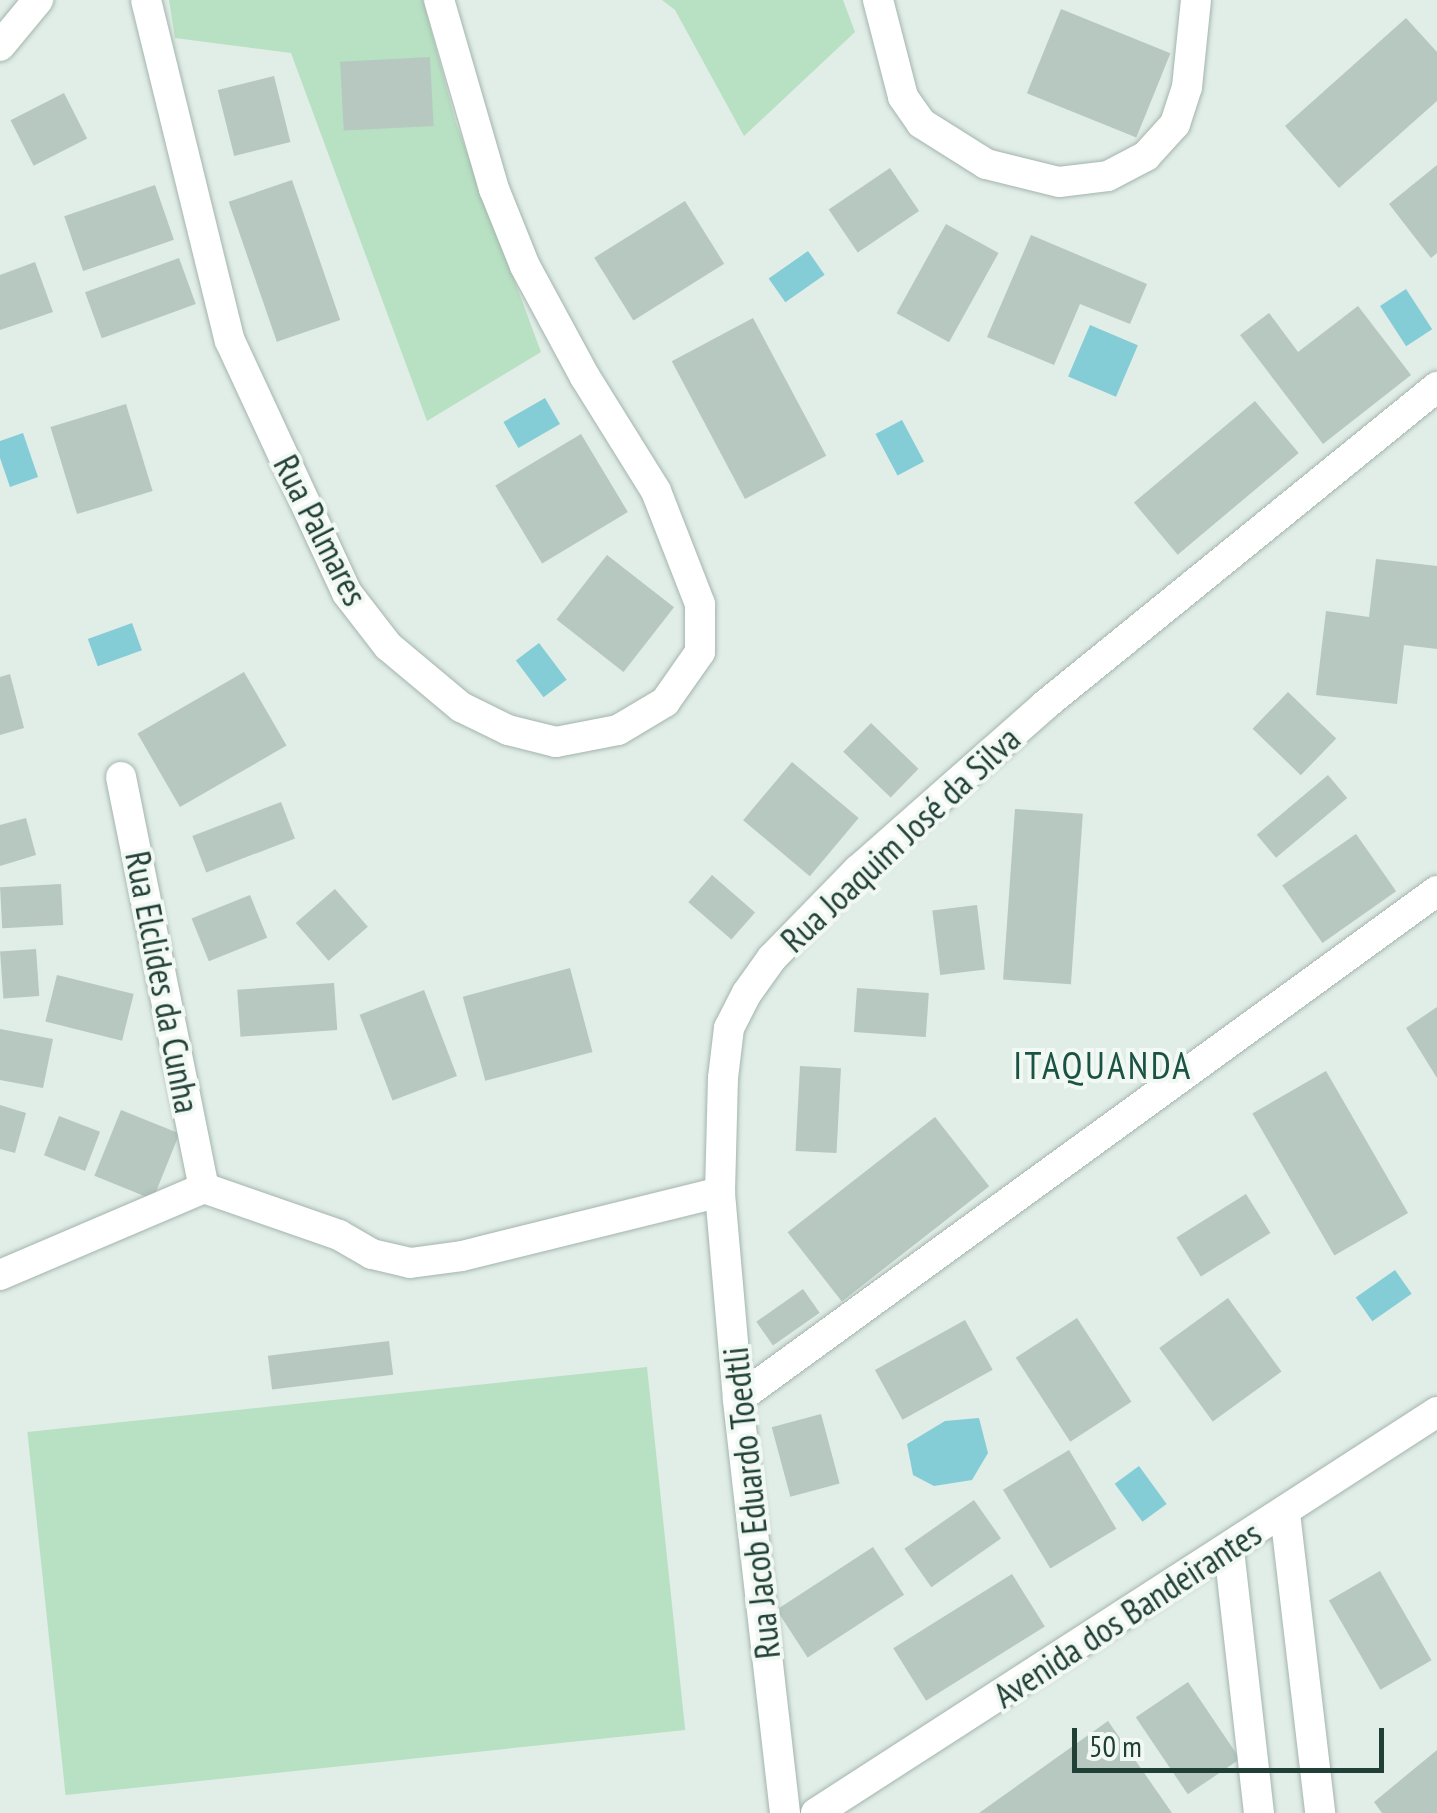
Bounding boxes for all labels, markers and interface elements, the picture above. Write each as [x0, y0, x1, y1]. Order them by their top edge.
street label: Rua Palmares [265, 448, 377, 612]
street label: Rua Joaquim José da Silva [772, 718, 1028, 960]
street label: Rua Elclides da Cunha [117, 848, 209, 1116]
district label: ITAQUANDA [1013, 1042, 1193, 1088]
street label: Rua Jacob Eduardo Toedtli [714, 1345, 788, 1661]
street label: Avenida dos Bandeirantes [985, 1512, 1269, 1716]
scale bar [1077, 1708, 1390, 1770]
text: 50 m [1089, 1726, 1142, 1765]

